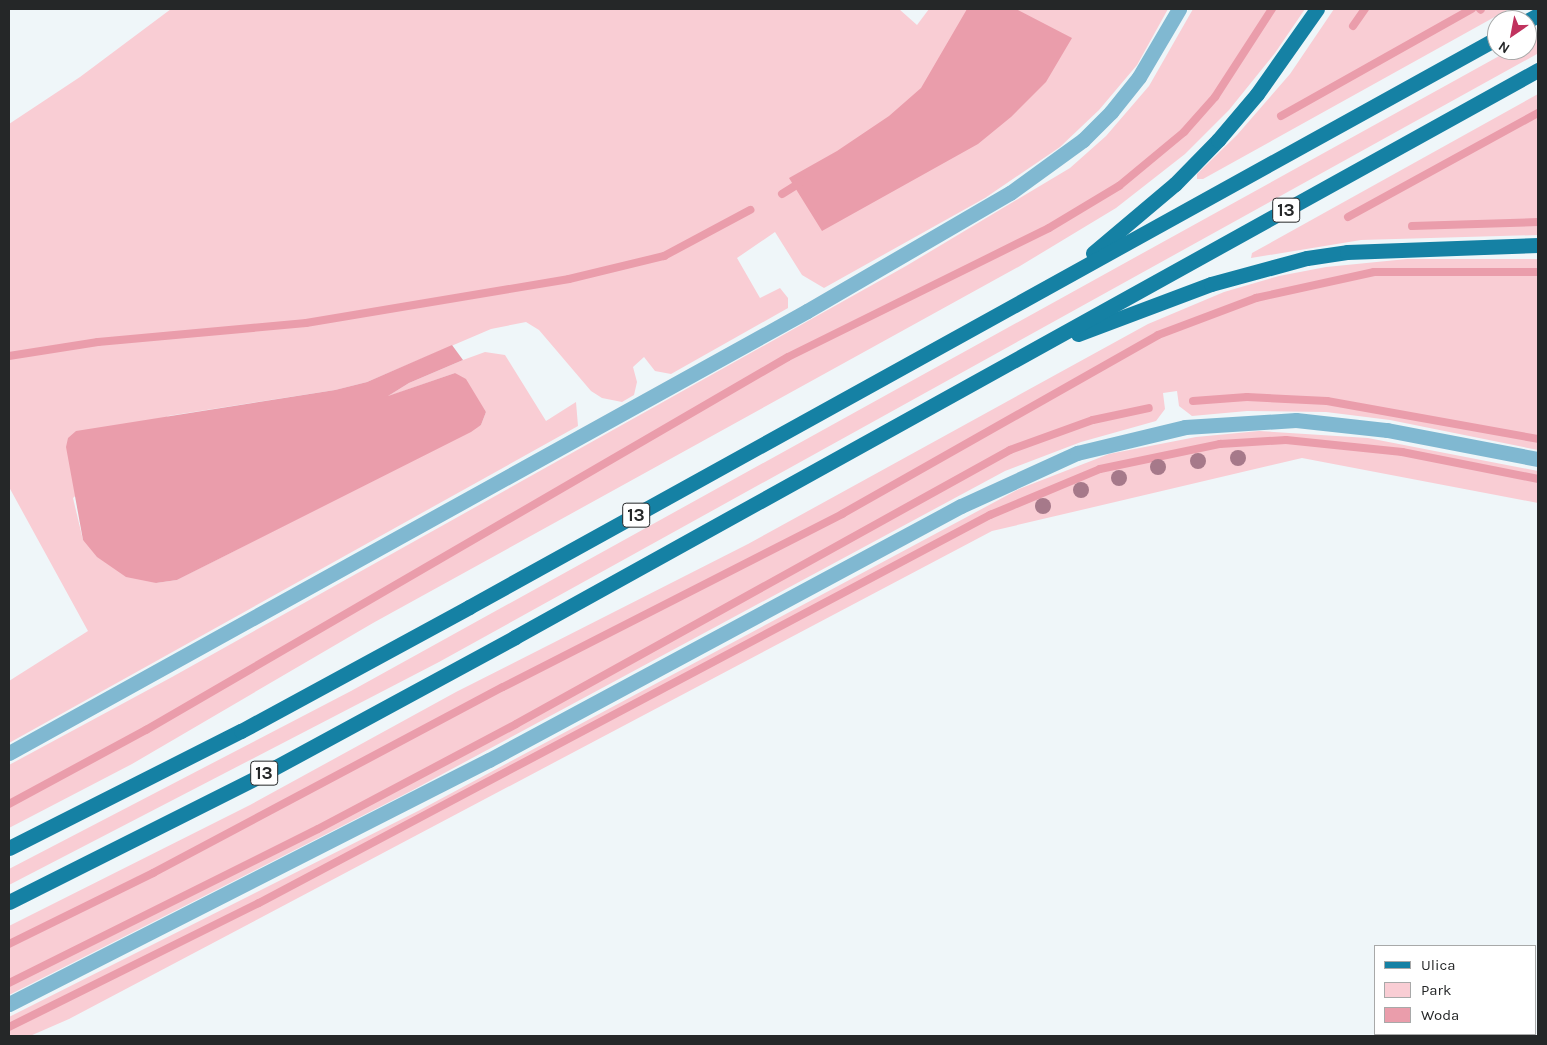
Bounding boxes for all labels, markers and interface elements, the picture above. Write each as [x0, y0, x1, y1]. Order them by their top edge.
north arrow [1487, 10, 1537, 60]
text: N [1495, 37, 1513, 57]
road number: 13 [1271, 194, 1301, 226]
road number: 13 [621, 500, 651, 530]
road number: 13 [249, 758, 279, 788]
legend [1374, 945, 1537, 1035]
text: Ulica [1421, 956, 1455, 974]
text: Park [1421, 981, 1451, 999]
text: Woda [1421, 1006, 1459, 1024]

